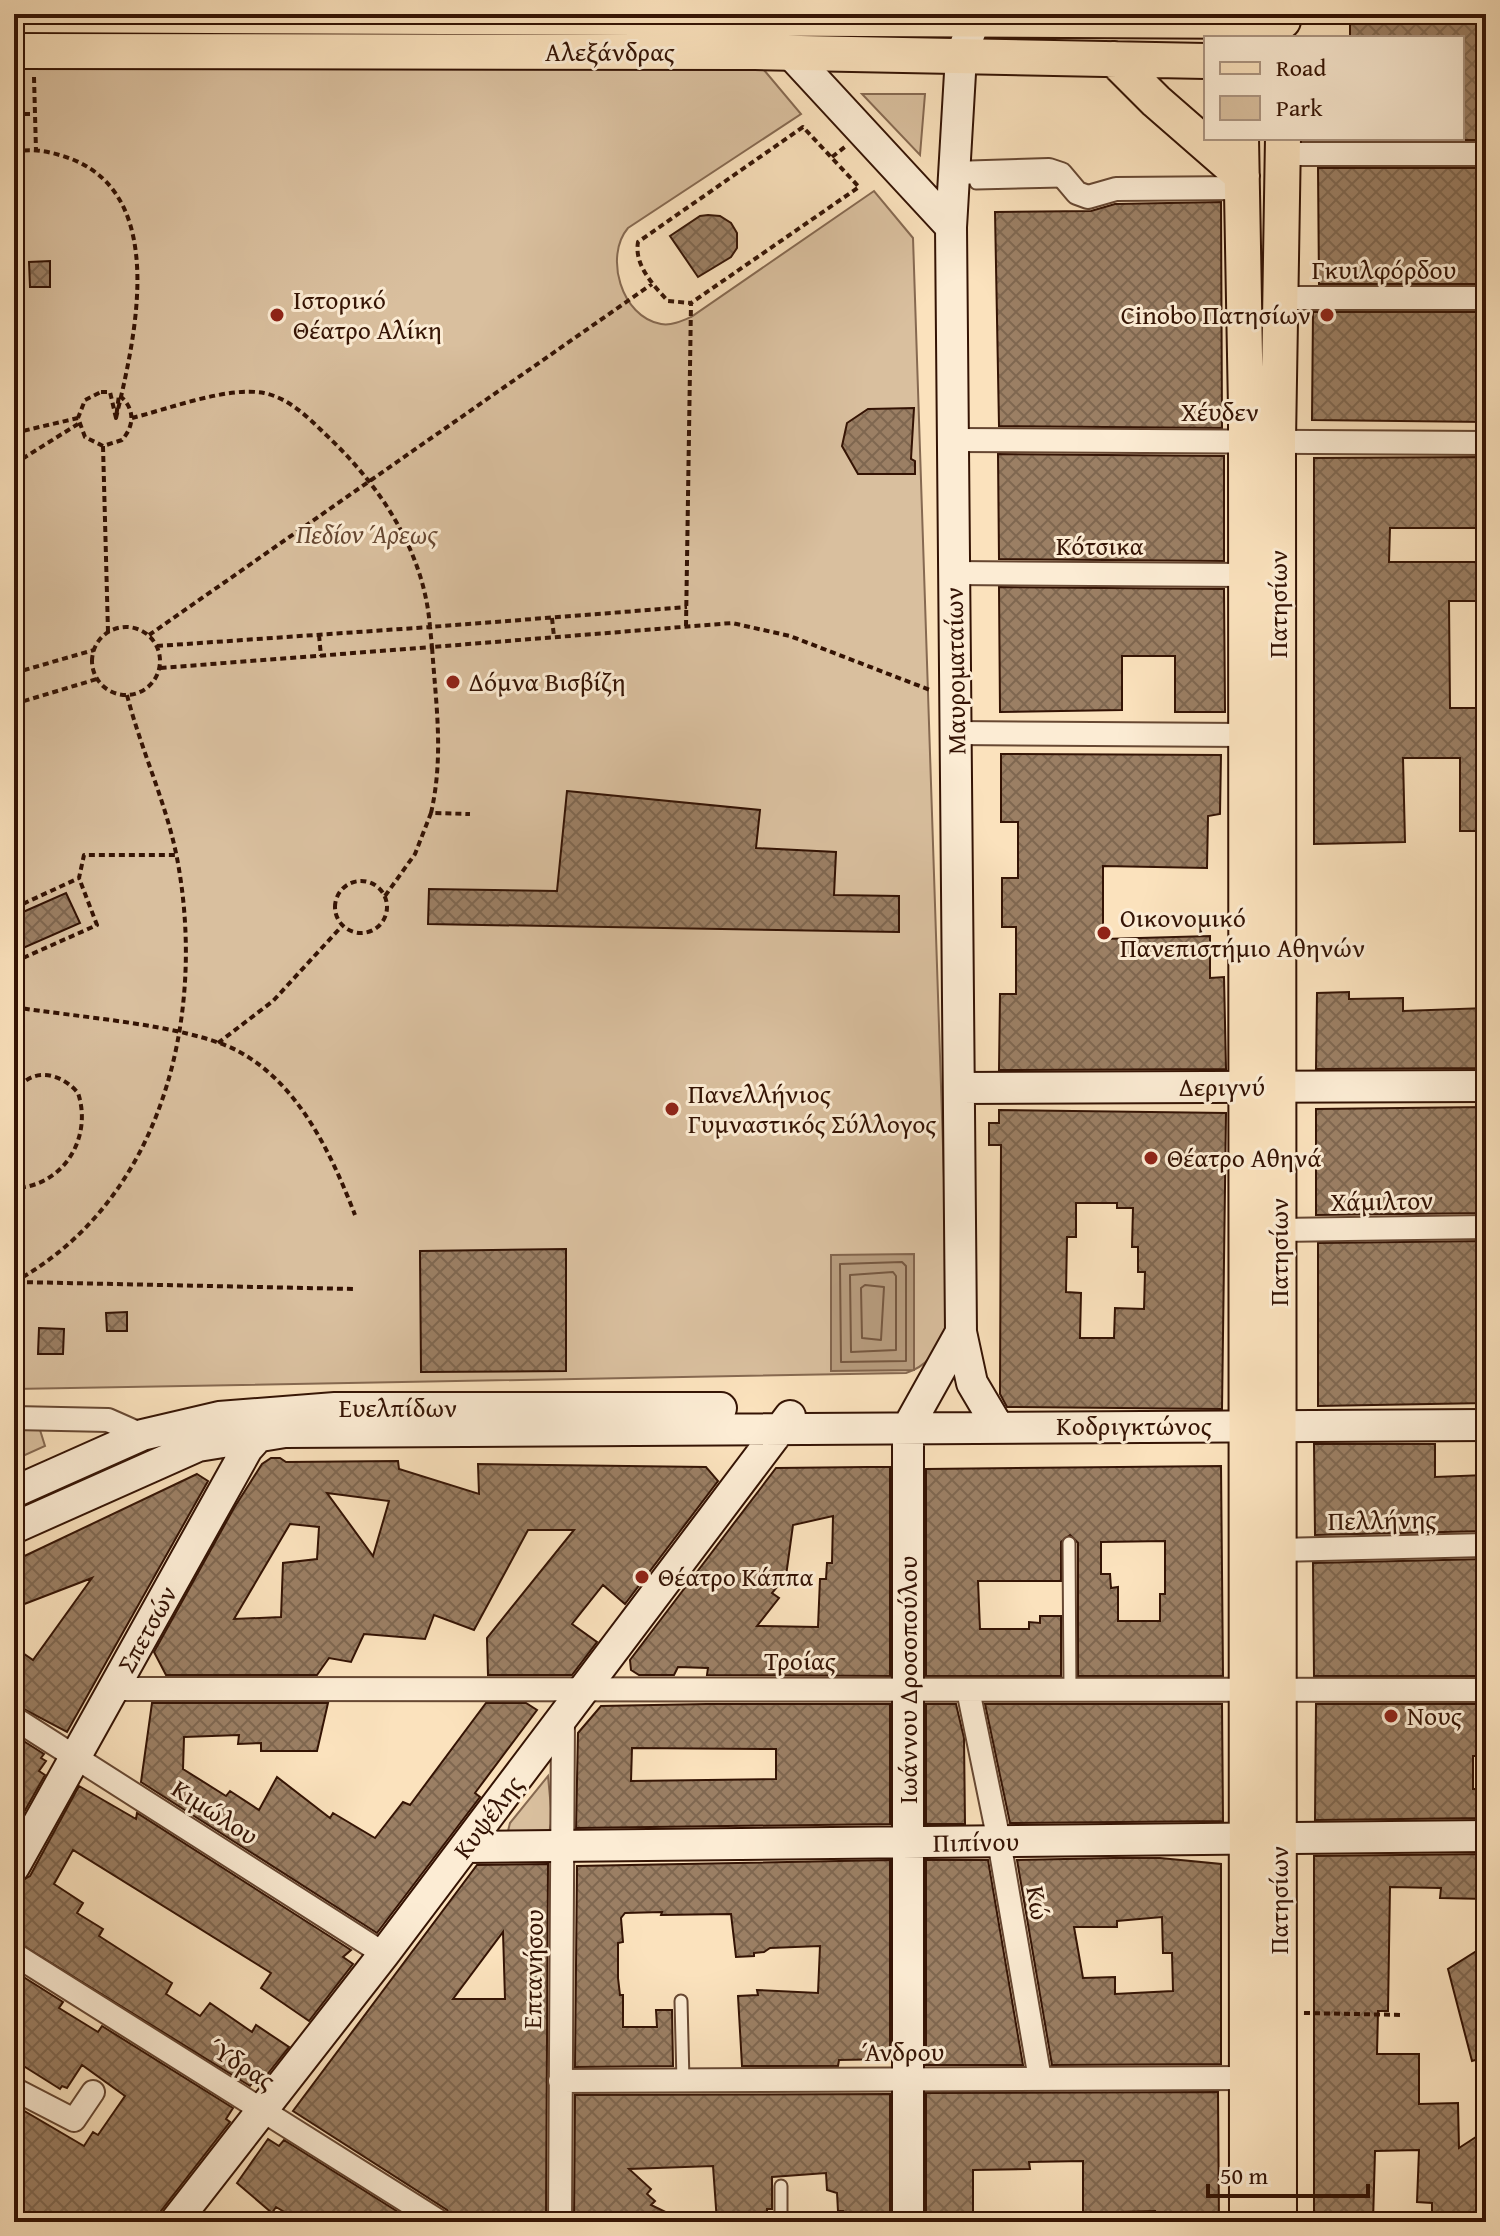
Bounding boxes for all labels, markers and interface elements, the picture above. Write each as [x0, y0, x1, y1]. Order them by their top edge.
street label: Αλεξάνδρας [545, 32, 675, 71]
legend [1204, 36, 1464, 140]
text: Road [1276, 50, 1326, 85]
text: Park [1276, 90, 1323, 125]
street label: Γκυιλφόρδου [1312, 250, 1456, 289]
place label: Ιστορικό Θέατρο Αλίκη [293, 280, 442, 349]
place label: Cinobo Πατησίων [1121, 295, 1311, 334]
marker: Ιστορικό Θέατρο Αλίκη [268, 306, 286, 324]
marker: Cinobo Πατησίων [1318, 306, 1336, 324]
street label: Χέυδεν [1181, 392, 1259, 431]
park label: Πεδίον Άρεως [295, 514, 438, 553]
street label: Κότσικα [1056, 526, 1144, 565]
street label: Πατησίων [1258, 550, 1297, 658]
street label: Μαυροματαίων [934, 587, 975, 755]
place label: Δόμνα Βισβίζη [469, 662, 626, 701]
marker: Δόμνα Βισβίζη [444, 673, 462, 691]
place label: Οικονομικό Πανεπιστήμιο Αθηνών [1120, 898, 1365, 967]
marker: Οικονομικό Πανεπιστήμιο Αθηνών [1095, 924, 1113, 942]
street label: Δεριγνύ [1179, 1067, 1265, 1106]
place label: Πανελλήνιος Γυμναστικός Σύλλογος [688, 1074, 936, 1143]
marker: Πανελλήνιος Γυμναστικός Σύλλογος [663, 1100, 681, 1118]
place label: Θέατρο Αθηνά [1167, 1138, 1322, 1177]
marker: Θέατρο Αθηνά [1142, 1149, 1160, 1167]
street label: Χάμιλτον [1330, 1180, 1434, 1221]
street label: Πατησίων [1259, 1198, 1298, 1306]
street label: Ευελπίδων [339, 1388, 457, 1427]
street label: Κοδριγκτώνος [1056, 1406, 1212, 1445]
street label: Πελλήνης [1327, 1499, 1437, 1540]
street label: Ιωάννου Δροσοπούλου [888, 1556, 927, 1804]
place label: Θέατρο Κάππα [658, 1557, 814, 1596]
marker: Θέατρο Κάππα [633, 1568, 651, 1586]
street label: Σπετσών [107, 1578, 187, 1680]
street label: Τροίας [764, 1641, 836, 1680]
place label: Νους [1407, 1696, 1462, 1735]
marker: Νους [1382, 1707, 1400, 1725]
street label: Κυψέλης [443, 1767, 532, 1867]
street label: Κιμώλου [164, 1769, 266, 1854]
street label: Πιπίνου [933, 1821, 1019, 1862]
street label: Πατησίων [1259, 1846, 1298, 1954]
street label: Κώ [1016, 1883, 1061, 1923]
street label: Επτανήσου [512, 1909, 553, 2029]
street label: Ύδρας [201, 2028, 283, 2099]
street label: Άνδρου [862, 2032, 944, 2071]
scale bar [1208, 2148, 1368, 2198]
text: 50 m [1220, 2158, 1268, 2193]

